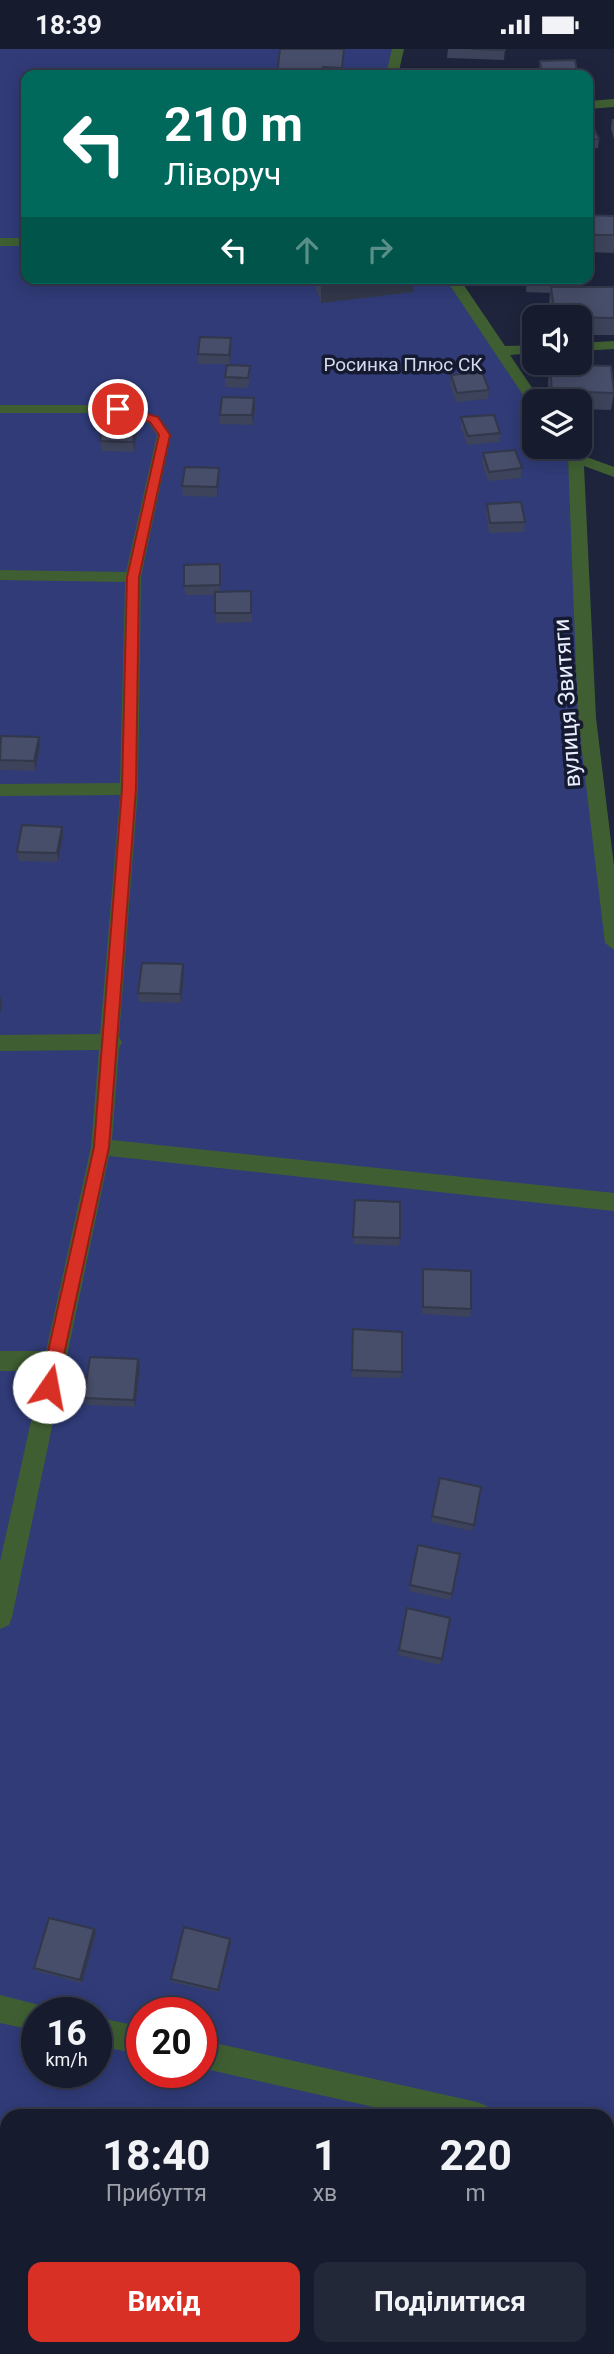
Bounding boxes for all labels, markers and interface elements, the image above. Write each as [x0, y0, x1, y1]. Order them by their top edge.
text: 18:39 [35, 10, 102, 40]
text: 210 m [164, 96, 303, 153]
icon: left [49, 98, 140, 189]
text: Ліворуч [164, 155, 281, 193]
icon: left [215, 231, 253, 269]
icon: ahead [288, 231, 326, 269]
icon: right [361, 231, 399, 269]
map controls [522, 305, 592, 459]
button: sound [522, 305, 592, 375]
park label: Росинка Плюс СК [323, 353, 483, 376]
pin [88, 379, 148, 439]
button: layers [522, 389, 592, 459]
icon: arrive [99, 390, 137, 428]
street label: вулиця Звитяги [548, 618, 586, 788]
position arrow [12, 1350, 86, 1424]
speed limit sign: 20 [126, 1997, 217, 2088]
text: 16 [46, 2013, 87, 2054]
text: km/h [45, 2049, 88, 2070]
text: 18:40 [102, 2131, 210, 2180]
text: 1 [313, 2131, 337, 2180]
text: 220 [439, 2131, 512, 2180]
text: Прибуття [106, 2180, 207, 2207]
text: хв [313, 2180, 337, 2207]
text: m [466, 2180, 486, 2207]
button: Вихід [28, 2262, 300, 2342]
button: Поділитися [314, 2262, 586, 2342]

